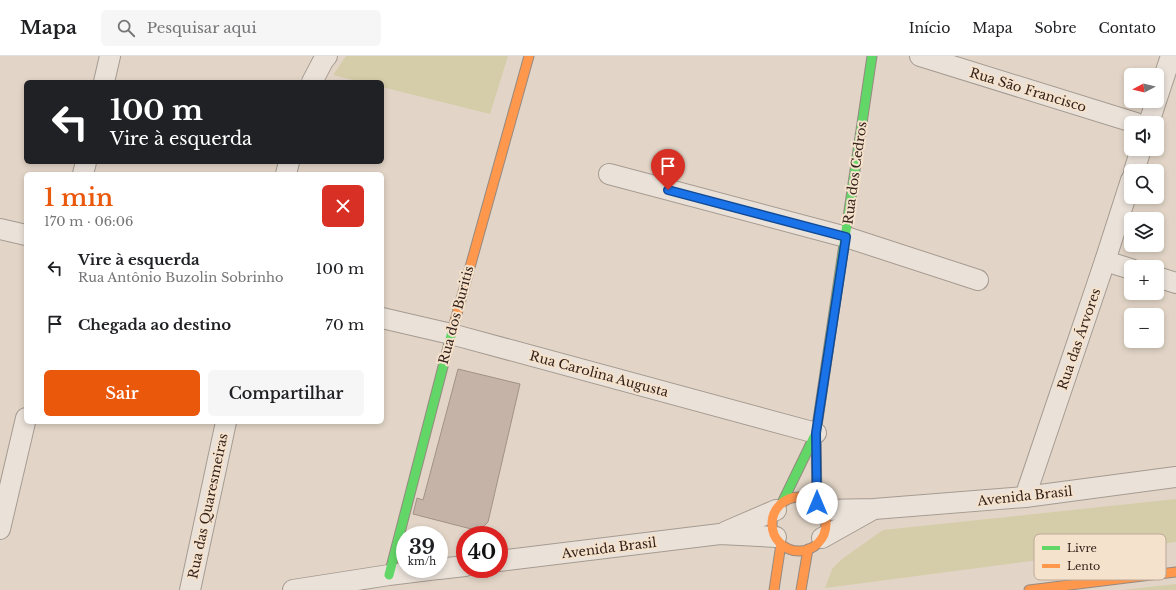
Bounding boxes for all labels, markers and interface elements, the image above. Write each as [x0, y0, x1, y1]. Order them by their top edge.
search box [101, 10, 381, 46]
text: Mapa [20, 16, 77, 39]
icon: search [115, 17, 137, 39]
text: Pesquisar aqui [147, 18, 257, 37]
text: Início [909, 19, 950, 37]
text: Mapa [972, 19, 1013, 37]
text: Sobre [1035, 19, 1076, 37]
text: Contato [1098, 19, 1156, 37]
street label: Rua São Francisco [968, 64, 1088, 116]
north arrow [1124, 68, 1164, 108]
map controls [1124, 68, 1164, 348]
text: 100 m [110, 93, 203, 128]
icon: left [44, 96, 96, 148]
button: sound [1124, 116, 1164, 156]
street label: Rua dos Cedros [839, 120, 871, 226]
text: Vire à esquerda [110, 128, 252, 150]
pin [651, 149, 685, 190]
icon: arrive [657, 155, 679, 177]
button: search [1124, 164, 1164, 204]
text: 1 min [44, 183, 113, 212]
button: close [322, 185, 364, 227]
button: layers [1124, 212, 1164, 252]
text: 170 m · 06:06 [44, 213, 133, 230]
text: Vire à esquerda [78, 250, 200, 269]
icon: left [44, 257, 66, 279]
text: 100 m [315, 259, 364, 278]
button: + [1124, 260, 1164, 300]
street label: Rua dos Buritis [435, 264, 477, 366]
text: Rua Antônio Buzolin Sobrinho [78, 269, 283, 286]
street label: Rua das Árvores [1054, 286, 1104, 392]
button: − [1124, 308, 1164, 348]
icon: arrive [44, 313, 66, 335]
text: Chegada ao destino [78, 315, 231, 334]
text: 70 m [325, 315, 364, 334]
street label: Rua Carolina Augusta [528, 347, 671, 401]
button: Sair [44, 370, 200, 416]
button: Compartilhar [208, 370, 364, 416]
street label: Rua das Quaresmeiras [184, 432, 232, 580]
position arrow [796, 482, 838, 524]
street label: Avenida Brasil [976, 483, 1073, 510]
speed limit sign: 40 [456, 526, 508, 578]
street label: Avenida Brasil [560, 534, 657, 562]
legend [1034, 534, 1166, 580]
text: 39 [409, 535, 435, 559]
text: Livre [1067, 541, 1097, 555]
text: km/h [408, 555, 436, 568]
text: Lento [1067, 559, 1100, 573]

